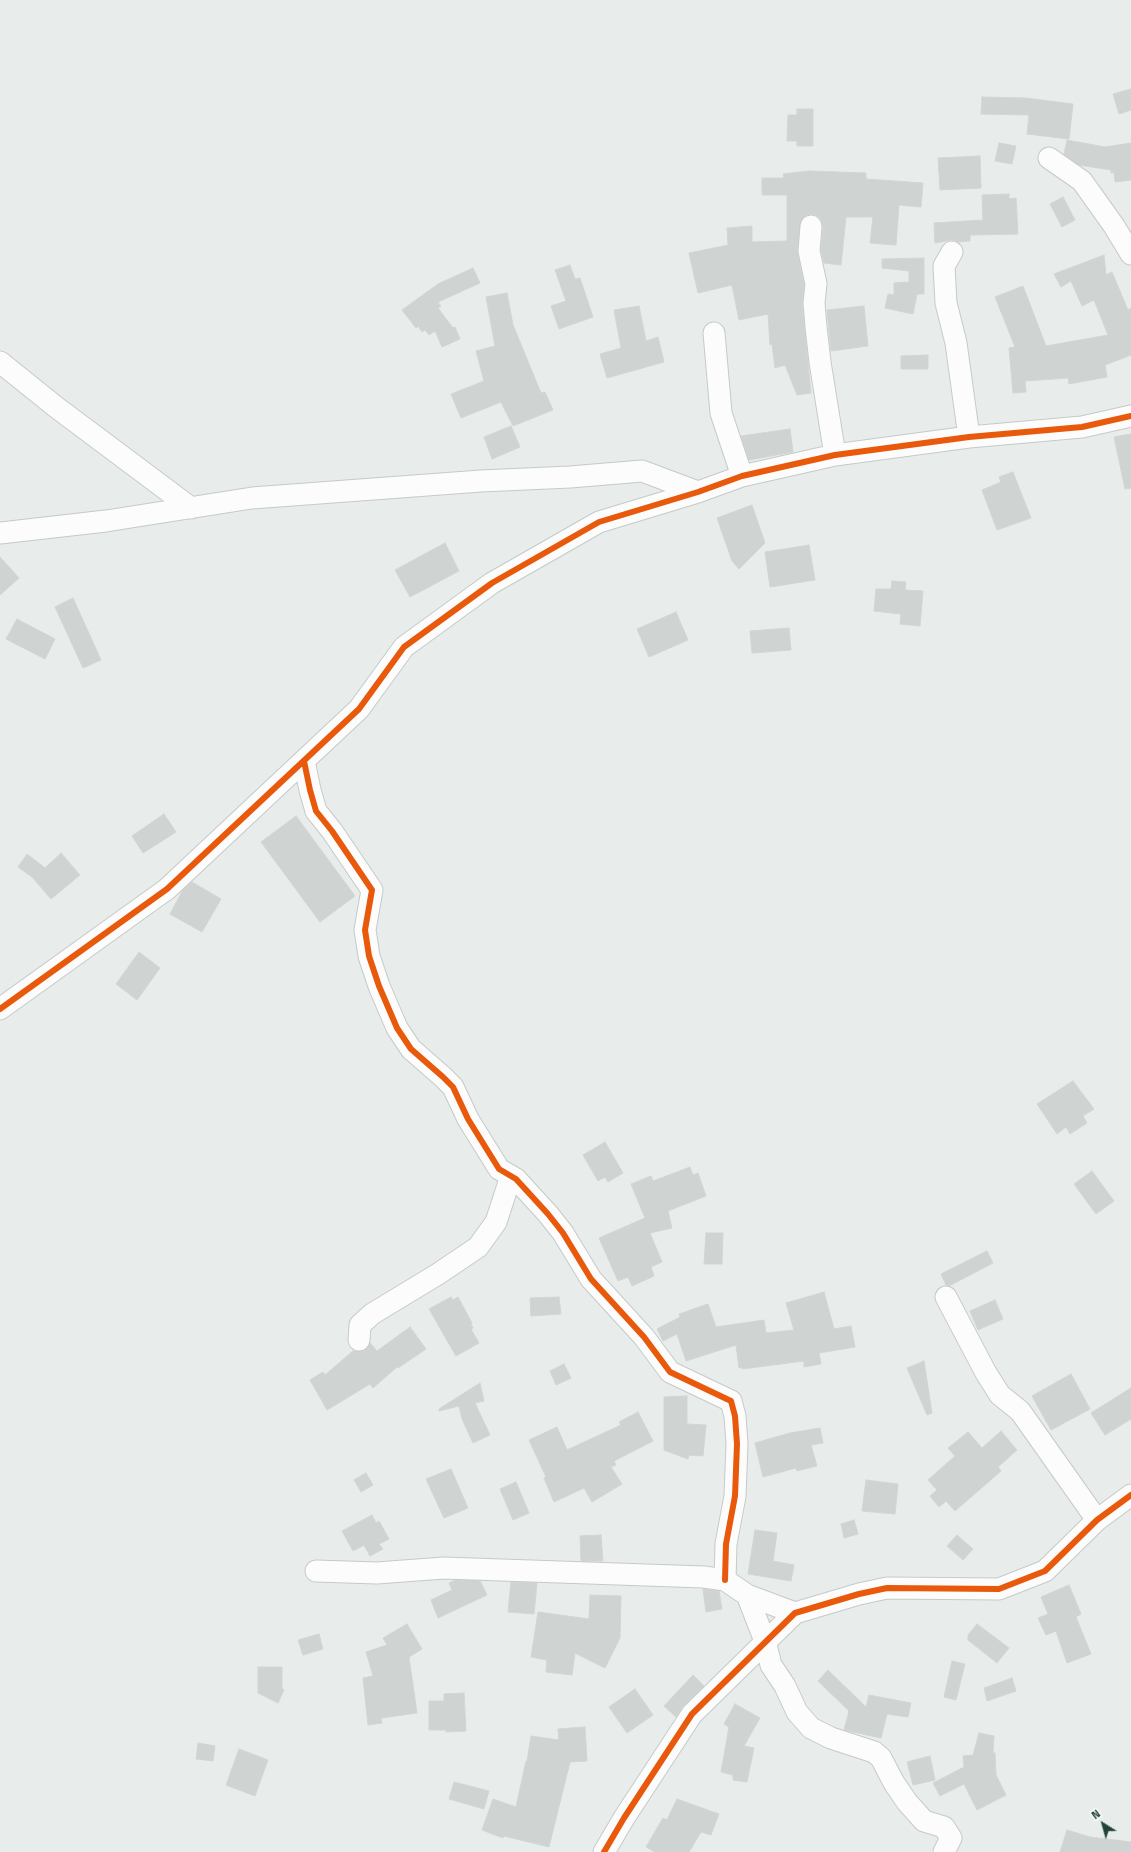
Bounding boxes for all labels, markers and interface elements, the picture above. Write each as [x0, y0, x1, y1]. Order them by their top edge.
north arrow [1083, 1804, 1123, 1844]
text: N [1088, 1806, 1104, 1823]

